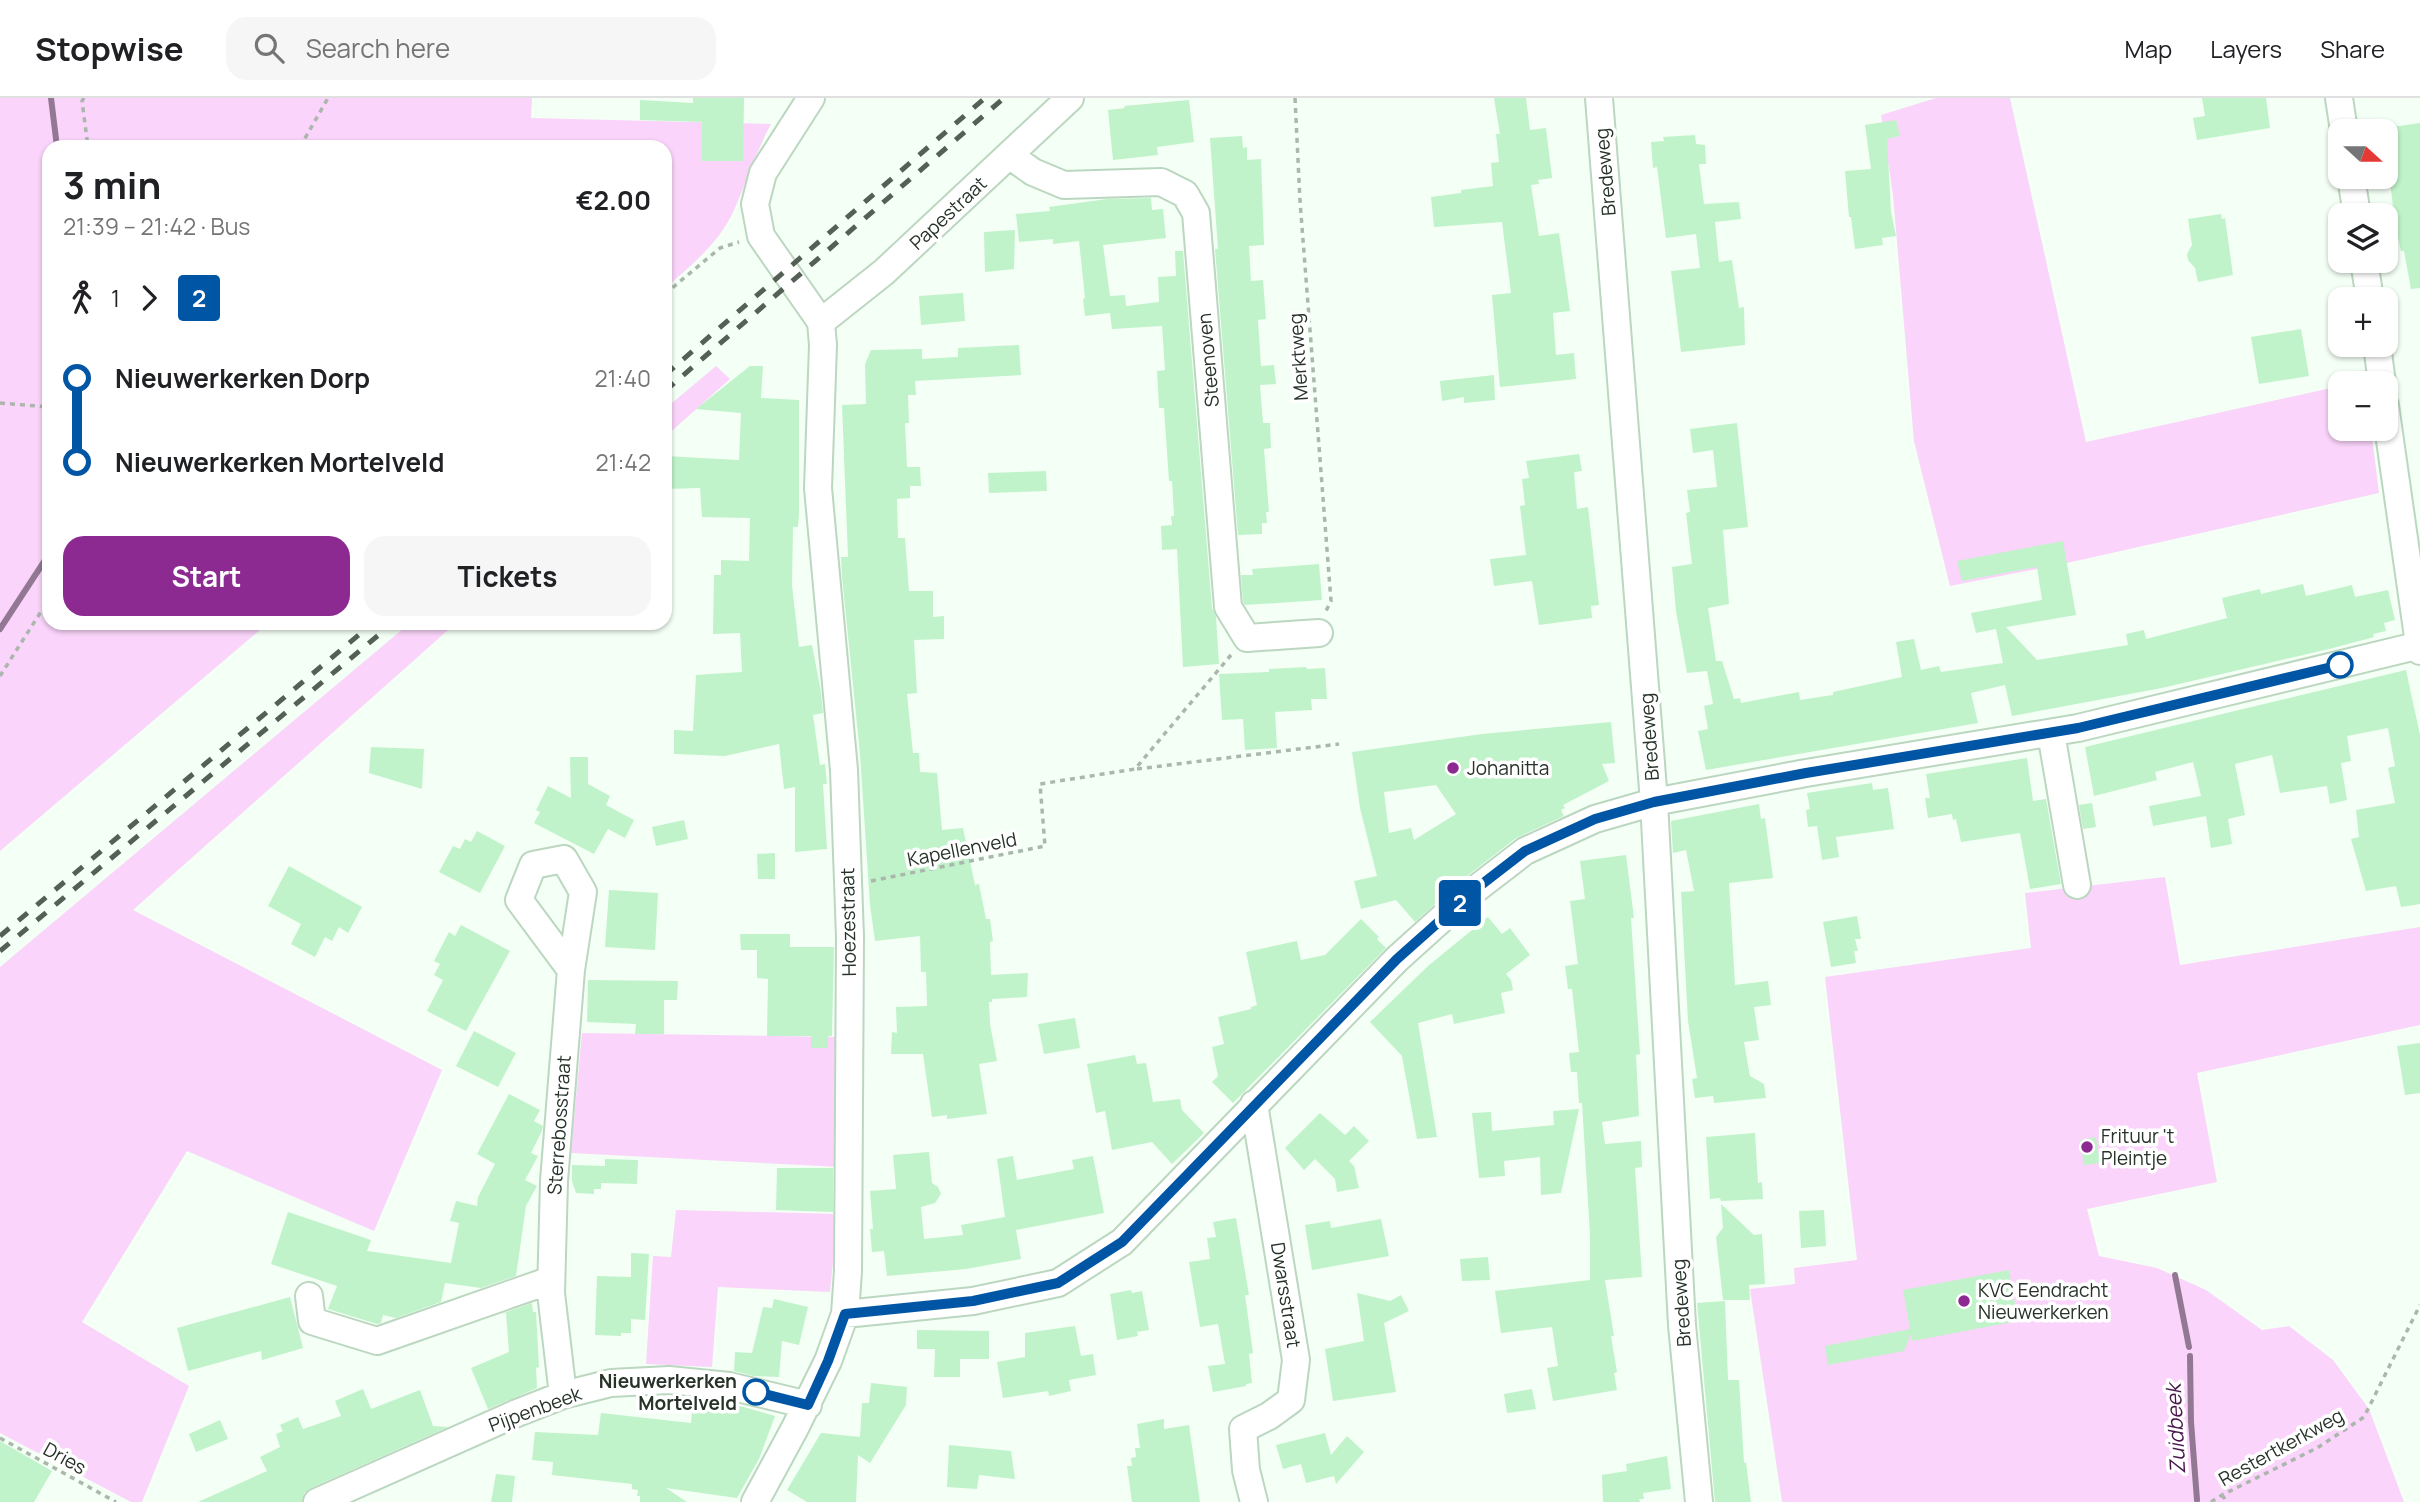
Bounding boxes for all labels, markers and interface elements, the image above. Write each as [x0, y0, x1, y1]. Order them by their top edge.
search box [226, 17, 716, 80]
text: Stopwise [35, 26, 184, 71]
icon: search [250, 29, 288, 67]
text: Search here [306, 30, 450, 66]
text: Map [2125, 32, 2172, 65]
text: Layers [2210, 32, 2282, 65]
text: Share [2320, 32, 2385, 65]
north arrow [2328, 119, 2398, 189]
map controls [2328, 119, 2398, 441]
street label: Bredeweg [1588, 127, 1622, 217]
text: 3 min [63, 158, 161, 210]
street label: Papestraat [904, 171, 992, 255]
text: €2.00 [576, 182, 651, 218]
button: layers [2328, 203, 2398, 273]
text: 21:39 – 21:42 · Bus [63, 210, 250, 242]
icon: walk [63, 279, 101, 317]
icon: forward [130, 279, 168, 317]
text: 2 [192, 281, 206, 314]
text: 1 [111, 282, 120, 314]
button: + [2328, 287, 2398, 357]
street label: Steenoven [1191, 312, 1225, 408]
street label: Merktweg [1282, 312, 1314, 402]
text: Nieuwerkerken Dorp [115, 360, 370, 396]
text: 21:40 [594, 362, 651, 394]
button: − [2328, 371, 2398, 441]
text: Nieuwerkerken Mortelveld [115, 444, 444, 480]
text: 21:42 [595, 446, 651, 478]
button: Start [63, 536, 350, 616]
button: Tickets [364, 536, 651, 616]
unlabelled marker [2327, 652, 2353, 678]
street label: Bredeweg [1633, 692, 1665, 782]
place label: Johanitta [1467, 755, 1549, 781]
marker: Johanitta [1445, 760, 1461, 776]
street label: Kapellenveld [905, 826, 1019, 872]
street label: Hoezestraat [834, 868, 862, 976]
line badge: 2 [1437, 880, 1483, 926]
text: 2 [1453, 886, 1467, 919]
street label: Sterrebosstraat [541, 1054, 577, 1196]
place label: Frituur 't Pleintje [2101, 1123, 2174, 1171]
marker: Frituur 't Pleintje [2079, 1139, 2095, 1155]
street label: Dwarsstraat [1265, 1240, 1307, 1350]
street label: Bredeweg [1665, 1258, 1697, 1348]
place label: KVC Eendracht Nieuwerkerken [1978, 1277, 2109, 1325]
marker: KVC Eendracht Nieuwerkerken [1956, 1293, 1972, 1309]
place label: Nieuwerkerken Mortelveld [599, 1368, 737, 1416]
marker: Nieuwerkerken Mortelveld [743, 1379, 769, 1405]
street label: Pijpenbeek [485, 1380, 586, 1438]
water label: Zuidbeek [2159, 1381, 2191, 1475]
street label: Restertkerkweg [2214, 1402, 2348, 1492]
street label: Dries [39, 1436, 91, 1480]

